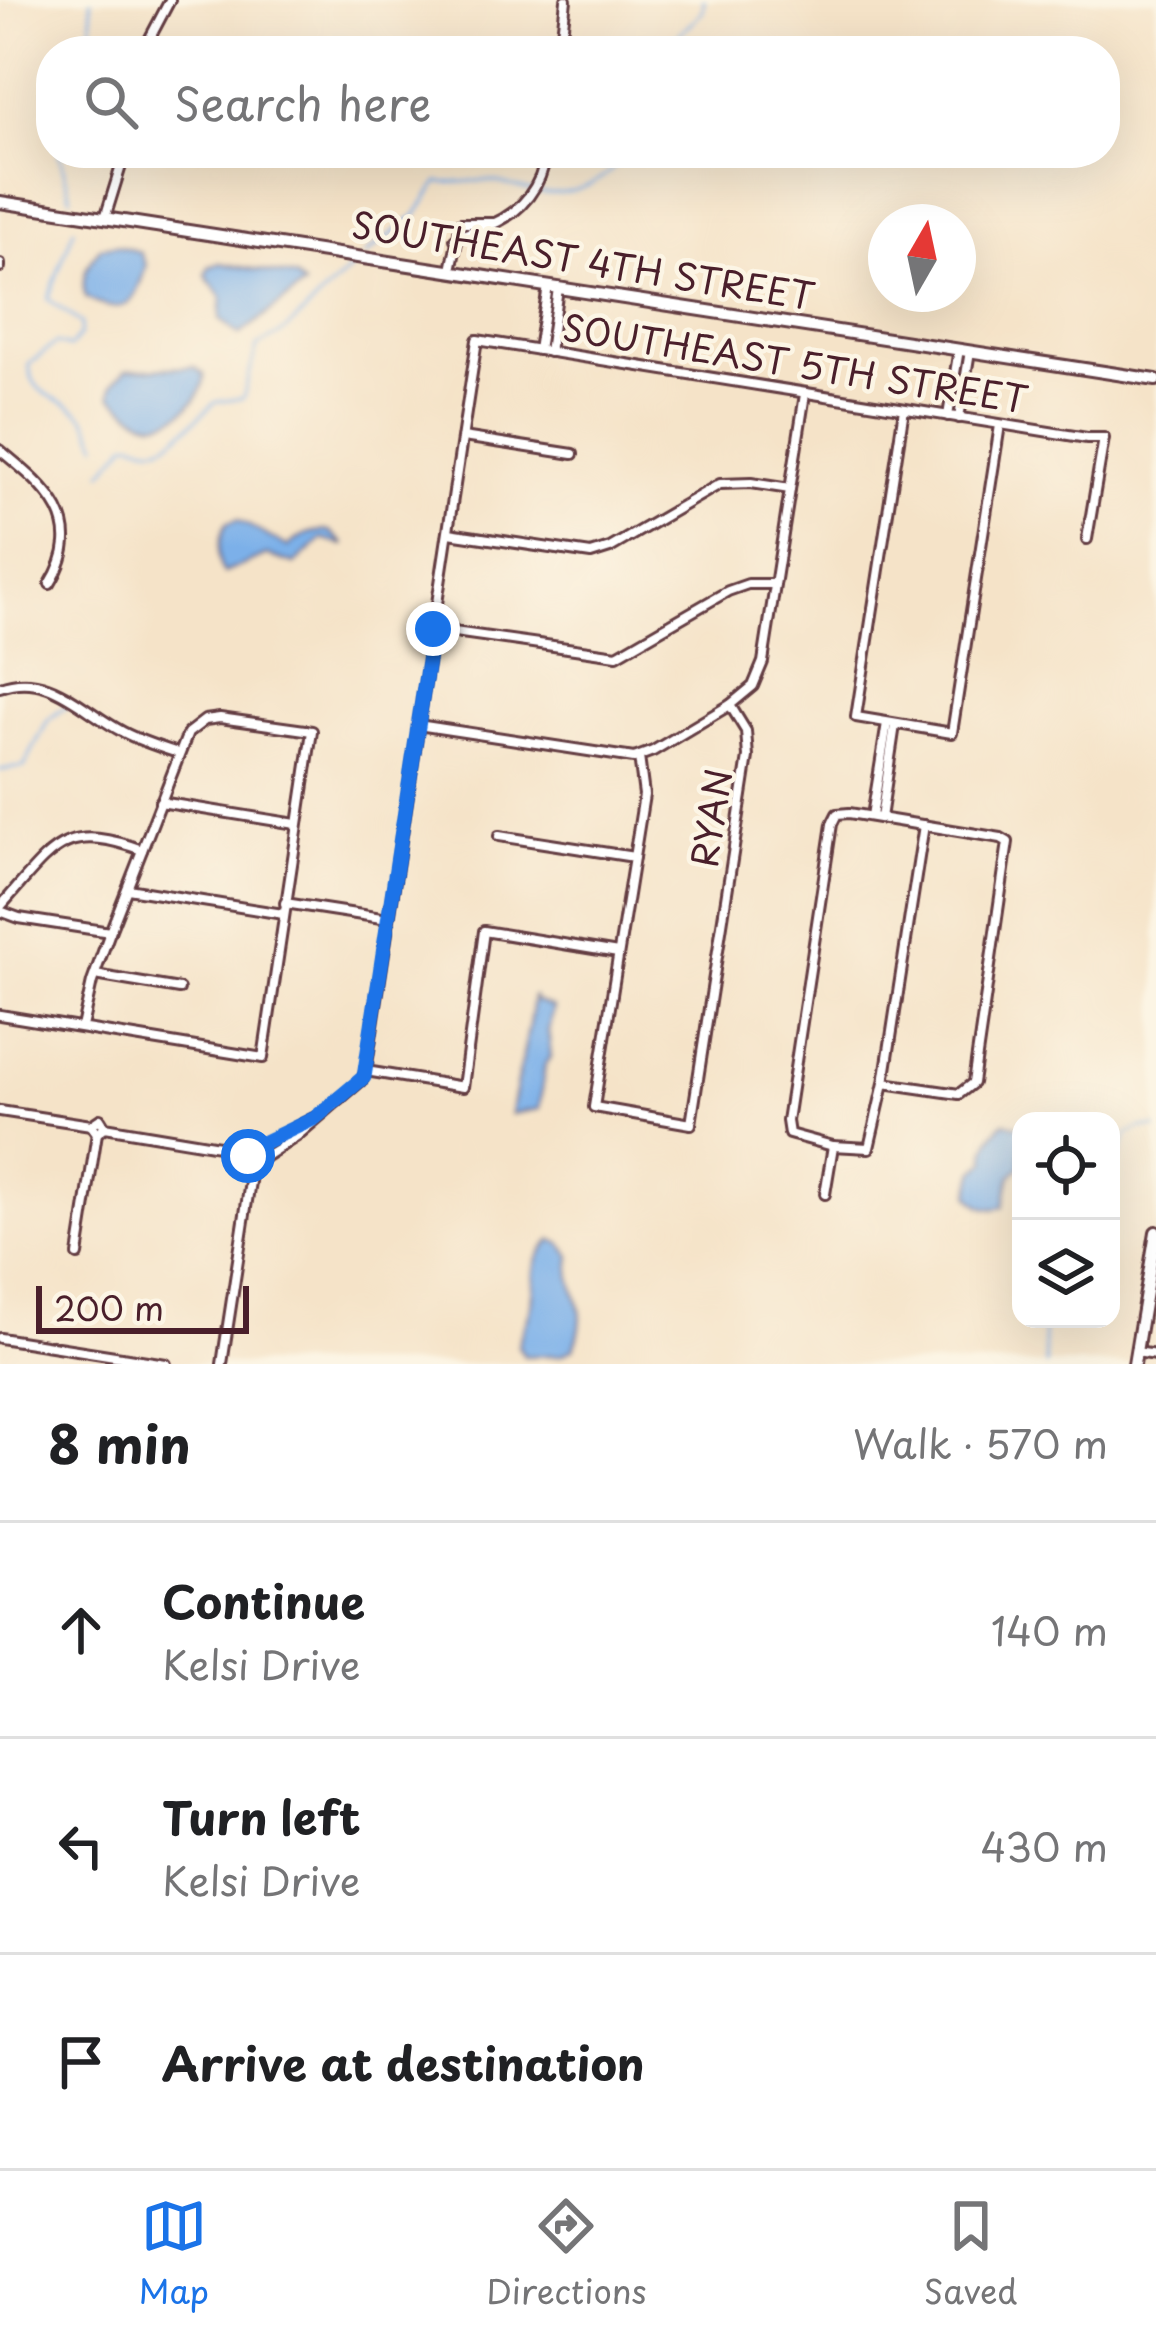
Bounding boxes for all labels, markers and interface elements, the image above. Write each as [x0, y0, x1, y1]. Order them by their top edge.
search box [36, 36, 1120, 168]
text: Search here [174, 68, 431, 136]
icon: search [78, 69, 144, 135]
street label: SOUTHEAST 4TH STREET [348, 196, 819, 322]
north arrow [868, 204, 976, 312]
street label: SOUTHEAST 5TH STREET [559, 299, 1032, 426]
route end [406, 602, 460, 656]
street label: RYAN [676, 765, 744, 871]
map controls [1012, 1112, 1120, 1328]
button: locate [1012, 1112, 1120, 1220]
route start [221, 1129, 275, 1183]
button: layers [1012, 1220, 1120, 1328]
scale bar [36, 1280, 249, 1333]
text: 200 m [54, 1282, 164, 1332]
text: 8 min [48, 1404, 191, 1481]
text: Walk · 570 m [853, 1413, 1108, 1472]
text: Continue [162, 1566, 365, 1634]
icon: ahead [48, 1597, 114, 1663]
text: 140 m [991, 1600, 1108, 1659]
text: Kelsi Drive [162, 1634, 360, 1693]
text: Turn left [162, 1782, 361, 1850]
icon: left [48, 1813, 114, 1879]
text: 430 m [981, 1816, 1108, 1875]
text: Kelsi Drive [162, 1850, 360, 1909]
text: Arrive at destination [162, 2028, 645, 2096]
icon: arrive [48, 2029, 114, 2095]
tab: Map [139, 2193, 209, 2315]
tab: Directions [486, 2193, 647, 2315]
tab: Saved [924, 2193, 1017, 2315]

